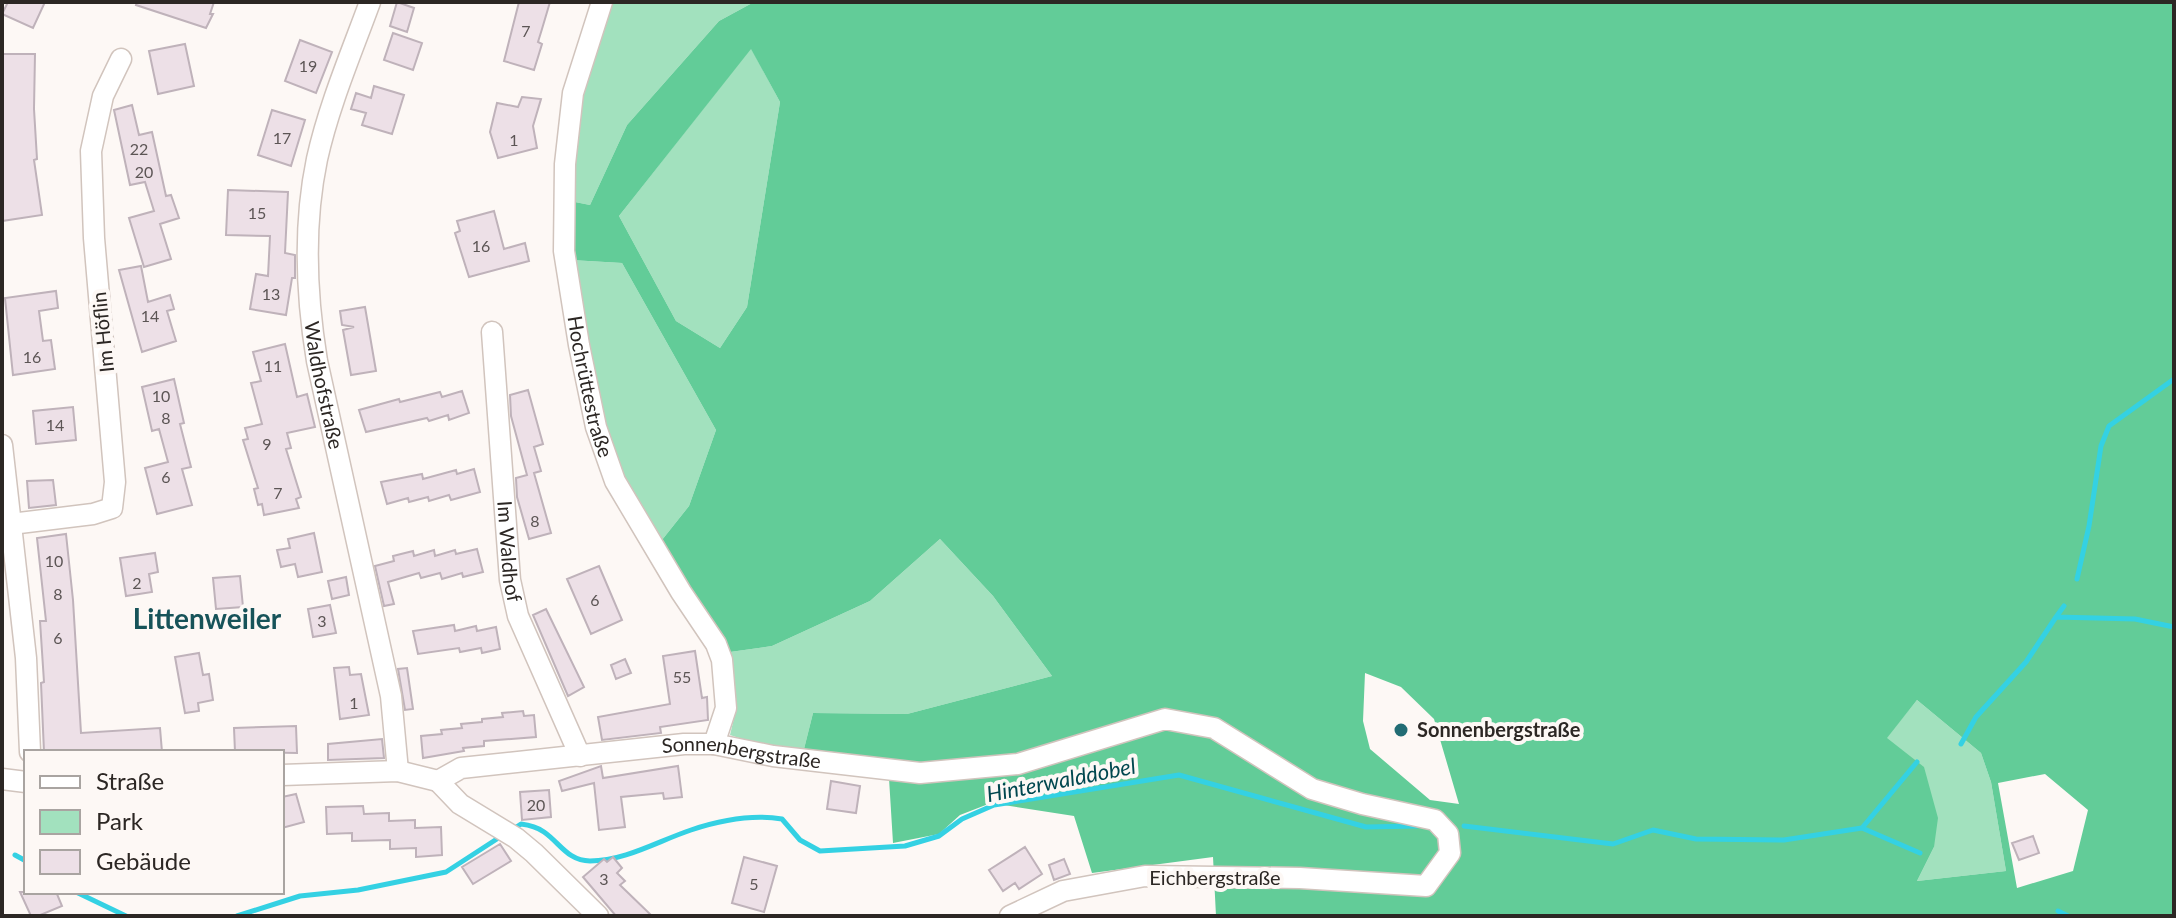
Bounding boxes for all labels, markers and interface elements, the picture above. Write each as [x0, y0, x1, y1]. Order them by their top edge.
house number: 7 [521, 21, 531, 40]
house number: 19 [299, 56, 317, 75]
house number: 17 [273, 128, 291, 147]
house number: 1 [509, 130, 519, 149]
house number: 22 [130, 139, 148, 158]
house number: 20 [135, 162, 153, 181]
house number: 15 [248, 203, 266, 222]
house number: 16 [472, 236, 490, 255]
house number: 13 [262, 284, 280, 303]
street label: Im Höflin [86, 291, 118, 374]
house number: 14 [141, 306, 159, 325]
street label: Hochrüttestraße [563, 314, 619, 460]
street label: Waldhofstraße [301, 320, 349, 451]
house number: 16 [23, 347, 41, 366]
house number: 11 [264, 356, 282, 375]
house number: 10 [152, 386, 170, 405]
house number: 8 [161, 408, 171, 427]
house number: 14 [46, 415, 64, 434]
house number: 9 [262, 434, 272, 453]
house number: 6 [161, 467, 171, 486]
house number: 7 [273, 483, 283, 502]
street label: Im Waldhof [493, 500, 527, 604]
house number: 8 [530, 511, 540, 530]
house number: 10 [45, 551, 63, 570]
house number: 2 [132, 573, 142, 592]
house number: 8 [53, 584, 63, 603]
house number: 6 [590, 590, 600, 609]
district label: Littenweiler [133, 601, 282, 635]
house number: 3 [317, 611, 327, 630]
house number: 6 [53, 628, 63, 647]
house number: 55 [673, 667, 691, 686]
house number: 1 [349, 693, 359, 712]
place label: Sonnenbergstraße [1417, 717, 1581, 741]
marker: Sonnenbergstraße [1392, 721, 1410, 739]
street label: Sonnenbergstraße [660, 731, 822, 772]
legend [24, 750, 284, 894]
water label: Hinterwalddobel [984, 752, 1138, 807]
text: Straße [96, 766, 164, 795]
house number: 20 [527, 795, 545, 814]
text: Park [96, 806, 144, 835]
text: Gebäude [96, 846, 191, 875]
street label: Eichbergstraße [1149, 865, 1281, 889]
house number: 3 [599, 869, 609, 888]
house number: 5 [749, 874, 759, 893]

